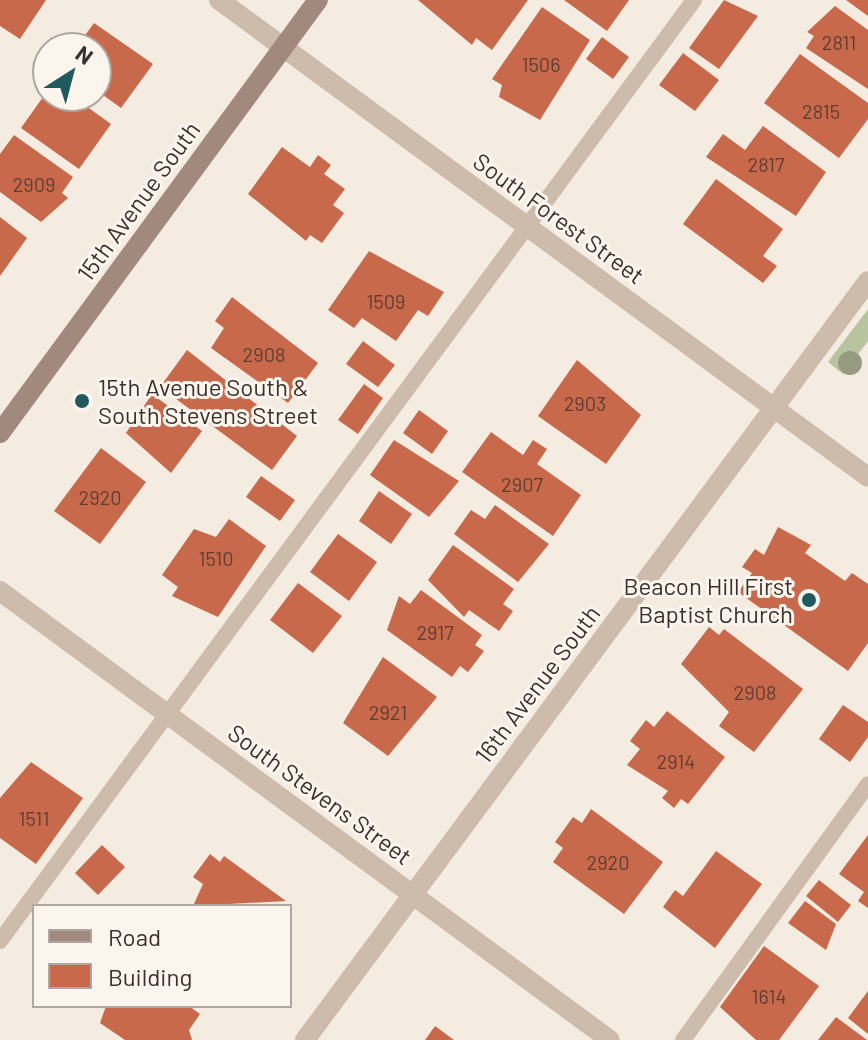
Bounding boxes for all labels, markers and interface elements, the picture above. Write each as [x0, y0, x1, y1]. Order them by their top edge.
house number: 2811 [822, 30, 856, 54]
north arrow [32, 32, 112, 112]
text: N [71, 39, 98, 69]
house number: 1506 [522, 52, 560, 76]
house number: 2815 [802, 99, 840, 123]
street label: 15th Avenue South [71, 116, 205, 286]
street label: South Forest Street [468, 146, 650, 290]
house number: 2817 [747, 152, 785, 176]
house number: 2909 [13, 172, 55, 196]
house number: 1509 [367, 289, 405, 313]
house number: 2908 [243, 342, 285, 366]
place label: 15th Avenue South & South Stevens Street [98, 373, 318, 429]
house number: 2903 [564, 391, 606, 415]
marker: 15th Avenue South & South Stevens Street [73, 392, 91, 410]
house number: 2907 [501, 472, 543, 496]
house number: 2920 [78, 485, 122, 509]
house number: 1510 [198, 546, 234, 570]
place label: Beacon Hill First Baptist Church [623, 572, 793, 628]
marker: Beacon Hill First Baptist Church [800, 591, 818, 609]
street label: 16th Avenue South [468, 599, 606, 769]
house number: 2917 [416, 620, 454, 644]
house number: 2908 [734, 680, 776, 704]
house number: 2921 [369, 700, 407, 724]
street label: South Stevens Street [223, 718, 417, 870]
house number: 2914 [657, 749, 695, 773]
house number: 1511 [19, 806, 49, 830]
house number: 2920 [586, 850, 630, 874]
legend [32, 904, 292, 1008]
text: Road [108, 922, 161, 951]
text: Building [108, 962, 192, 991]
house number: 1614 [752, 984, 786, 1008]

